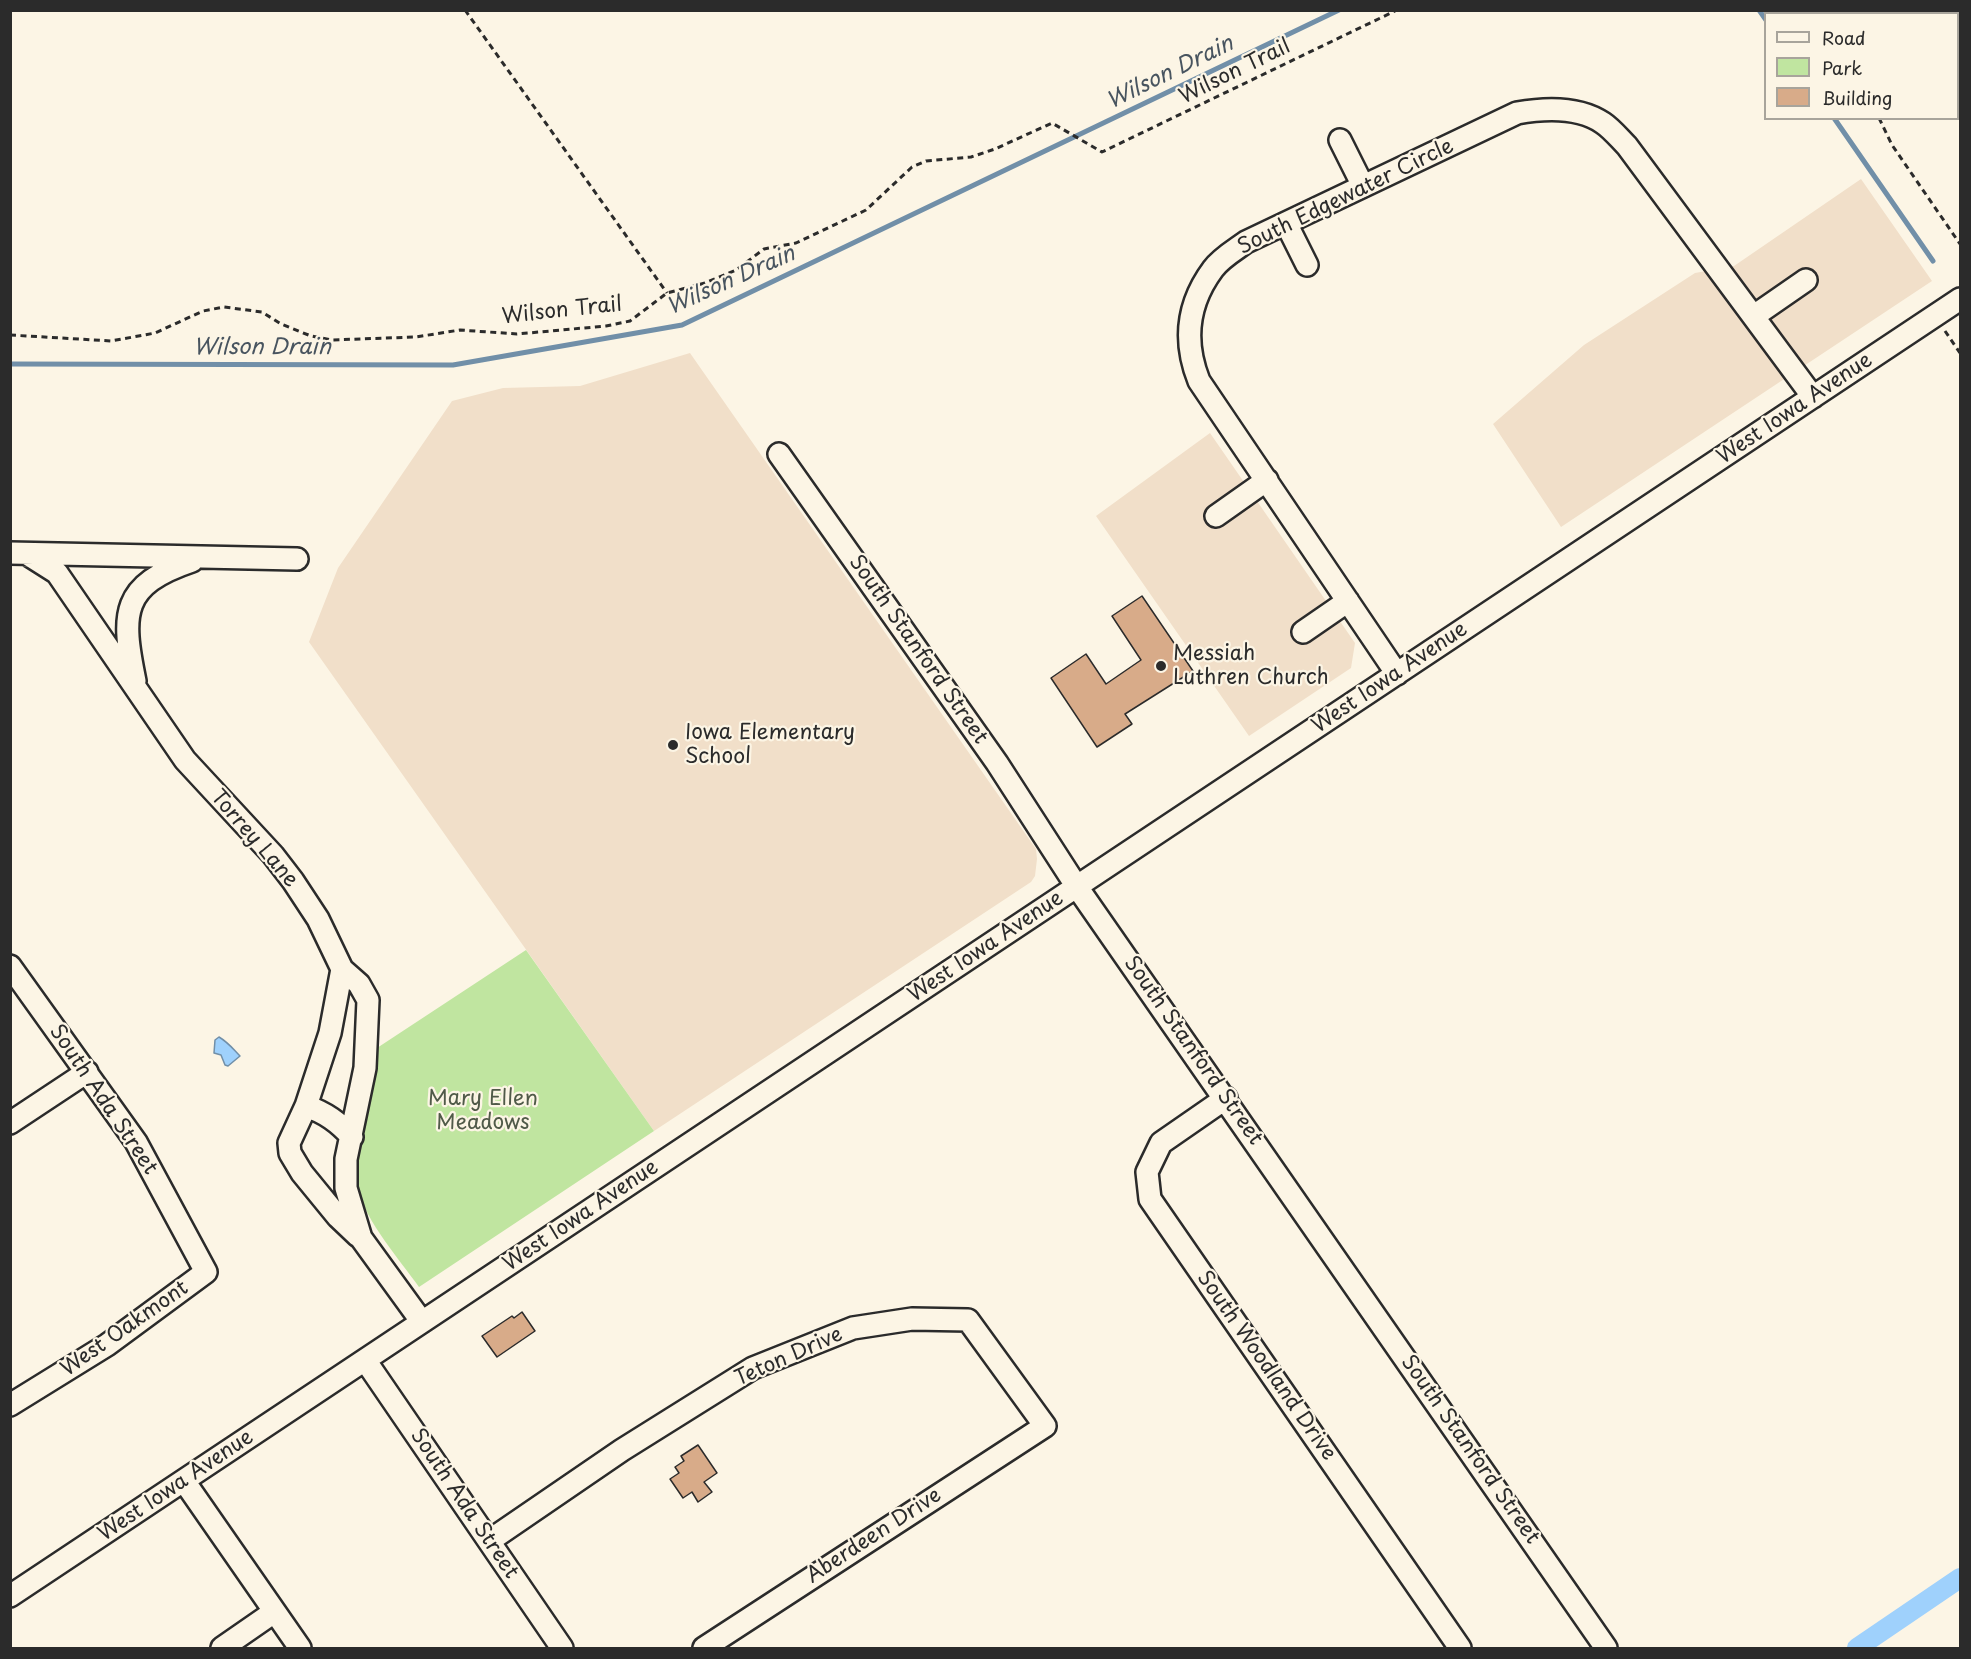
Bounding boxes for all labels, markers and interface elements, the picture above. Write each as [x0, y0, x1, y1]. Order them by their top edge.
legend [1764, 12, 1959, 120]
text: Road [1822, 24, 1866, 51]
water label: Wilson Drain [1102, 31, 1238, 115]
street label: Wilson Trail [1175, 34, 1295, 110]
text: Park [1822, 54, 1862, 81]
text: Building [1822, 84, 1892, 111]
street label: South Edgewater Circle [1234, 134, 1458, 260]
water label: Wilson Drain [663, 241, 799, 321]
street label: Wilson Trail [501, 292, 623, 330]
water label: Wilson Drain [193, 335, 331, 361]
street label: West Iowa Avenue [1713, 348, 1877, 470]
street label: South Stanford Street [843, 551, 993, 749]
street label: West Iowa Avenue [1308, 617, 1472, 739]
place label: Messiah Luthren Church [1173, 641, 1329, 691]
marker: Messiah Luthren Church [1154, 659, 1168, 673]
place label: Iowa Elementary School [685, 720, 855, 770]
marker: Iowa Elementary School [666, 738, 680, 752]
street label: Torrey Lane [205, 785, 303, 893]
street label: West Iowa Avenue [904, 886, 1068, 1008]
street label: South Stanford Street [1118, 952, 1268, 1150]
street label: South Ada Street [44, 1020, 162, 1180]
park label: Mary Ellen Meadows [428, 1086, 538, 1136]
street label: West Iowa Avenue [499, 1155, 663, 1277]
street label: South Woodland Drive [1191, 1267, 1341, 1465]
street label: West Oakmont [56, 1276, 194, 1382]
street label: Teton Drive [731, 1322, 847, 1392]
street label: South Stanford Street [1395, 1351, 1545, 1549]
street label: South Ada Street [405, 1424, 523, 1584]
street label: West Iowa Avenue [94, 1425, 258, 1547]
street label: Aberdeen Drive [802, 1483, 946, 1589]

